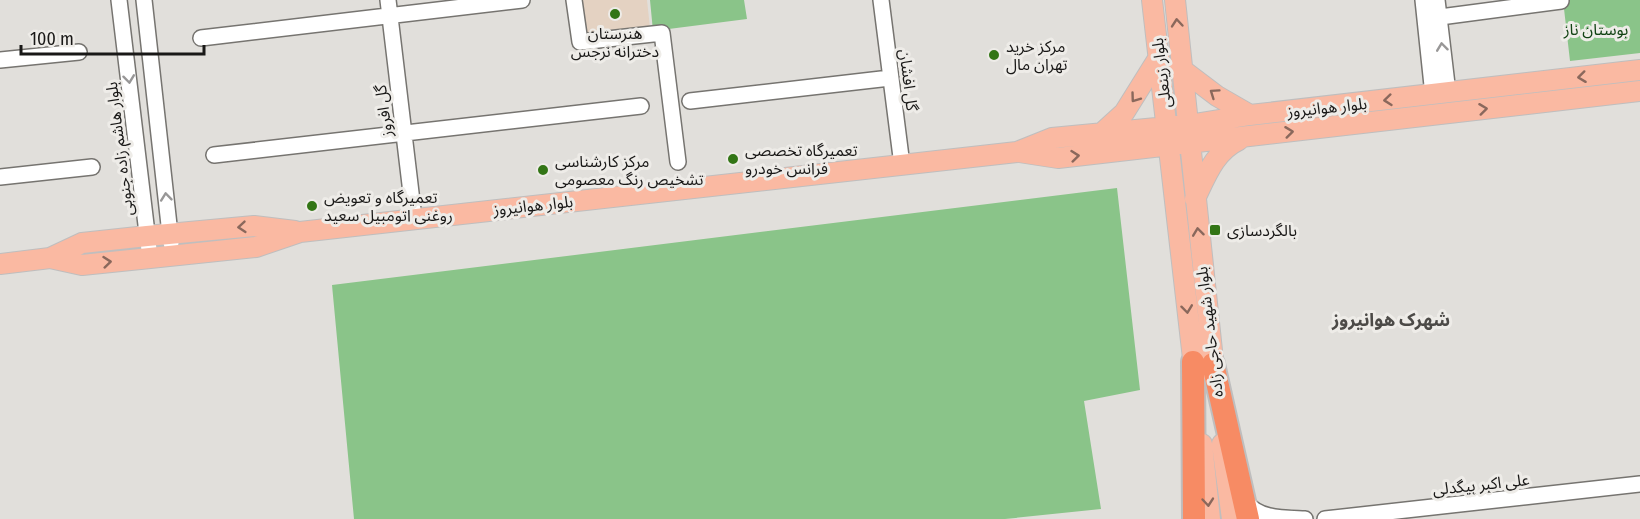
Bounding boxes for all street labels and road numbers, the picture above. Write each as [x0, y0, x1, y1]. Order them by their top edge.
street label: بلوار زینعلی [1148, 37, 1175, 109]
street label: گل افشان [895, 48, 922, 112]
street label: بلوار هاشم زاده جنوبی [102, 80, 140, 217]
street label: گل افروز [371, 83, 396, 139]
street label: بلوار هوانیروز [1285, 94, 1368, 121]
street label: بلوار هوانیروز [491, 192, 574, 219]
street label: بلوار شهید حاجی زاده [1192, 266, 1227, 398]
street label: علی اکبر بیگدلی [1432, 470, 1530, 499]

